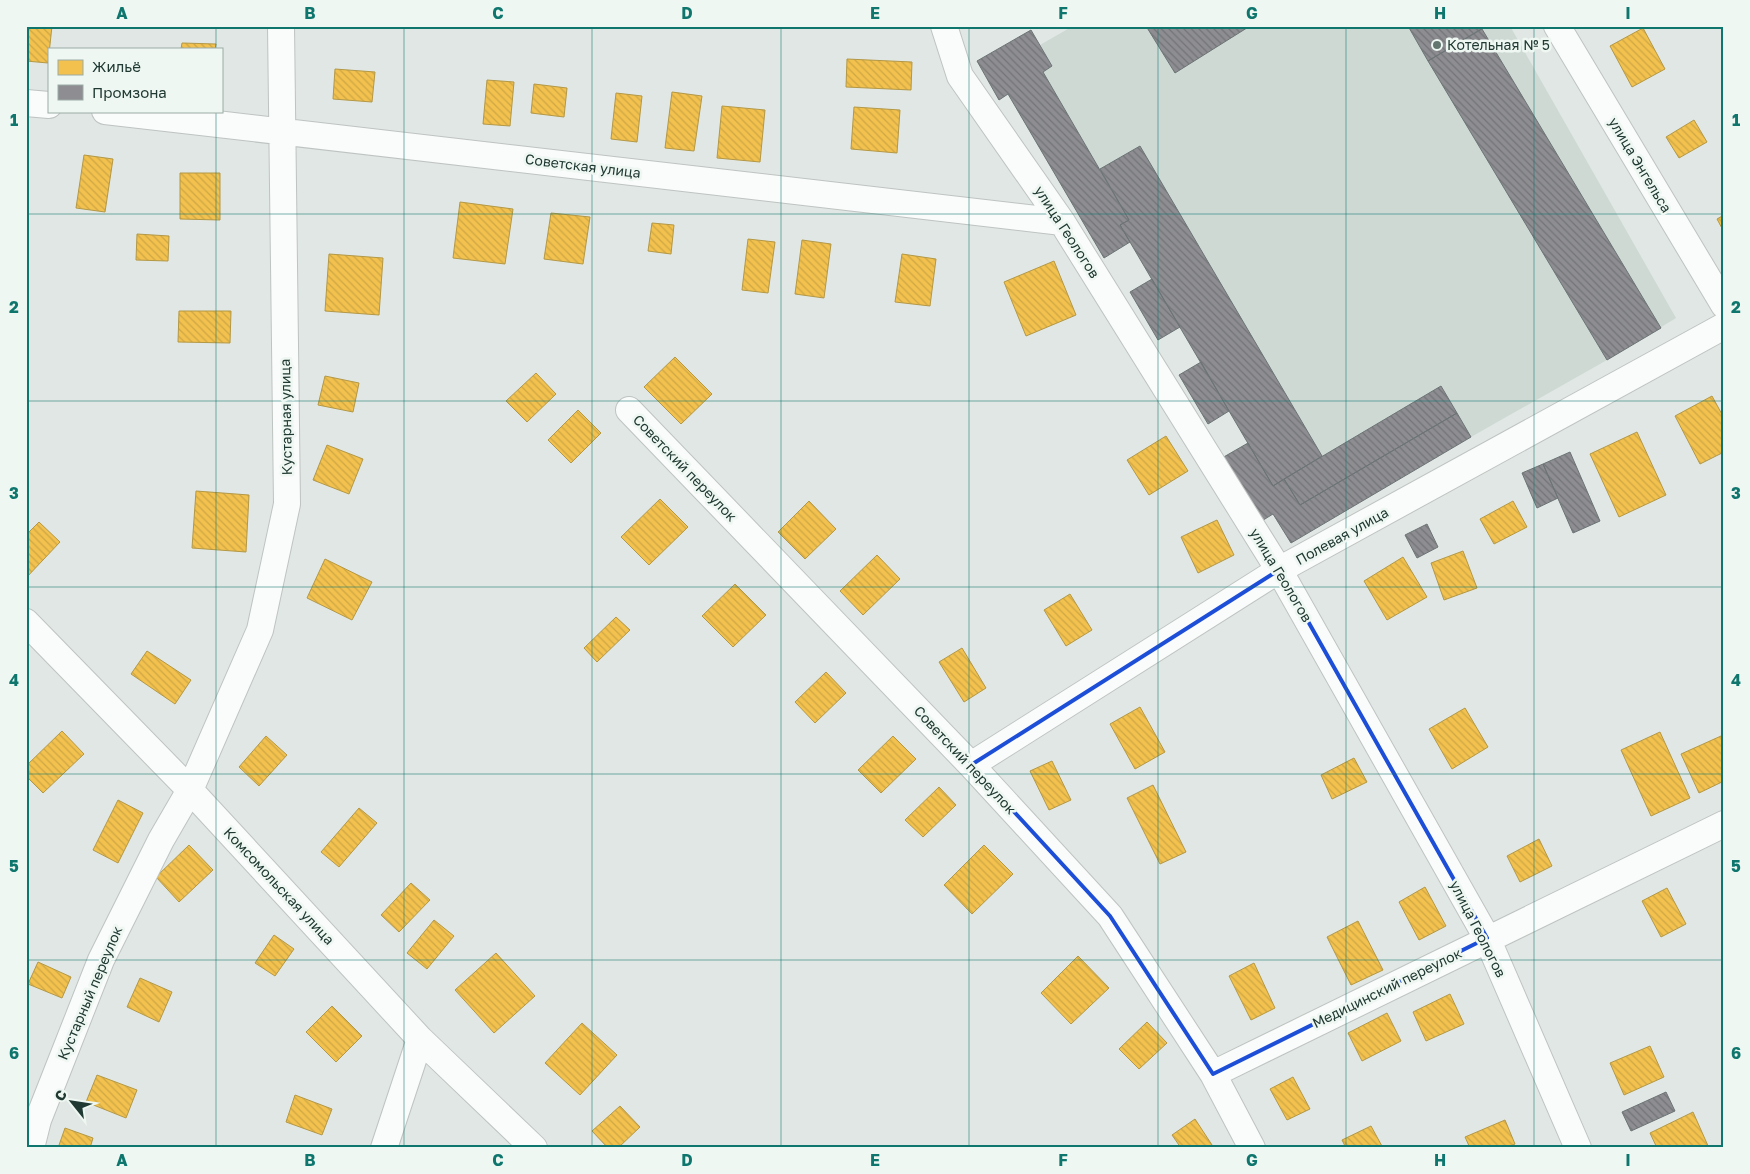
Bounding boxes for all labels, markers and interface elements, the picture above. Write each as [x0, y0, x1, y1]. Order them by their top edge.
text: A [116, 3, 128, 23]
text: B [304, 3, 316, 23]
text: C [492, 3, 504, 23]
text: D [681, 3, 693, 23]
text: E [870, 3, 880, 23]
text: F [1058, 3, 1068, 23]
text: G [1246, 3, 1258, 23]
text: H [1434, 3, 1446, 23]
text: I [1625, 3, 1631, 23]
place label: Котельная № 5 [1447, 36, 1550, 53]
marker: Котельная № 5 [1431, 39, 1443, 51]
legend [48, 48, 222, 112]
text: Жильё [92, 57, 141, 75]
text: Промзона [92, 83, 167, 101]
text: 1 [10, 110, 18, 130]
text: 1 [1732, 110, 1740, 130]
street label: улица Энгельса [1605, 114, 1676, 215]
street label: Советская улица [524, 150, 642, 181]
street label: улица Геологов [1031, 182, 1104, 281]
text: 2 [9, 297, 19, 317]
text: 2 [1731, 297, 1741, 317]
street label: Кустарная улица [276, 359, 295, 475]
street label: Советский переулок [630, 411, 741, 525]
text: 3 [9, 483, 19, 503]
text: 3 [1731, 483, 1741, 503]
street label: Полевая улица [1292, 503, 1391, 568]
street label: улица Геологов [1247, 525, 1316, 625]
text: 4 [9, 670, 19, 690]
text: 4 [1731, 670, 1741, 690]
street label: Советский переулок [911, 702, 1020, 817]
street label: Комсомольская улица [221, 824, 338, 948]
text: 5 [9, 856, 19, 876]
text: 5 [1731, 856, 1741, 876]
street label: улица Геологов [1447, 878, 1510, 980]
street label: Кустарный переулок [54, 923, 125, 1062]
street label: Медицинский переулок [1309, 944, 1464, 1031]
text: 6 [9, 1043, 19, 1063]
text: 6 [1731, 1043, 1741, 1063]
north arrow [48, 1076, 98, 1126]
text: С [50, 1087, 70, 1104]
text: A [116, 1150, 128, 1170]
text: B [304, 1150, 316, 1170]
text: C [492, 1150, 504, 1170]
text: D [681, 1150, 693, 1170]
text: E [870, 1150, 880, 1170]
text: F [1058, 1150, 1068, 1170]
text: G [1246, 1150, 1258, 1170]
text: H [1434, 1150, 1446, 1170]
text: I [1625, 1150, 1631, 1170]

